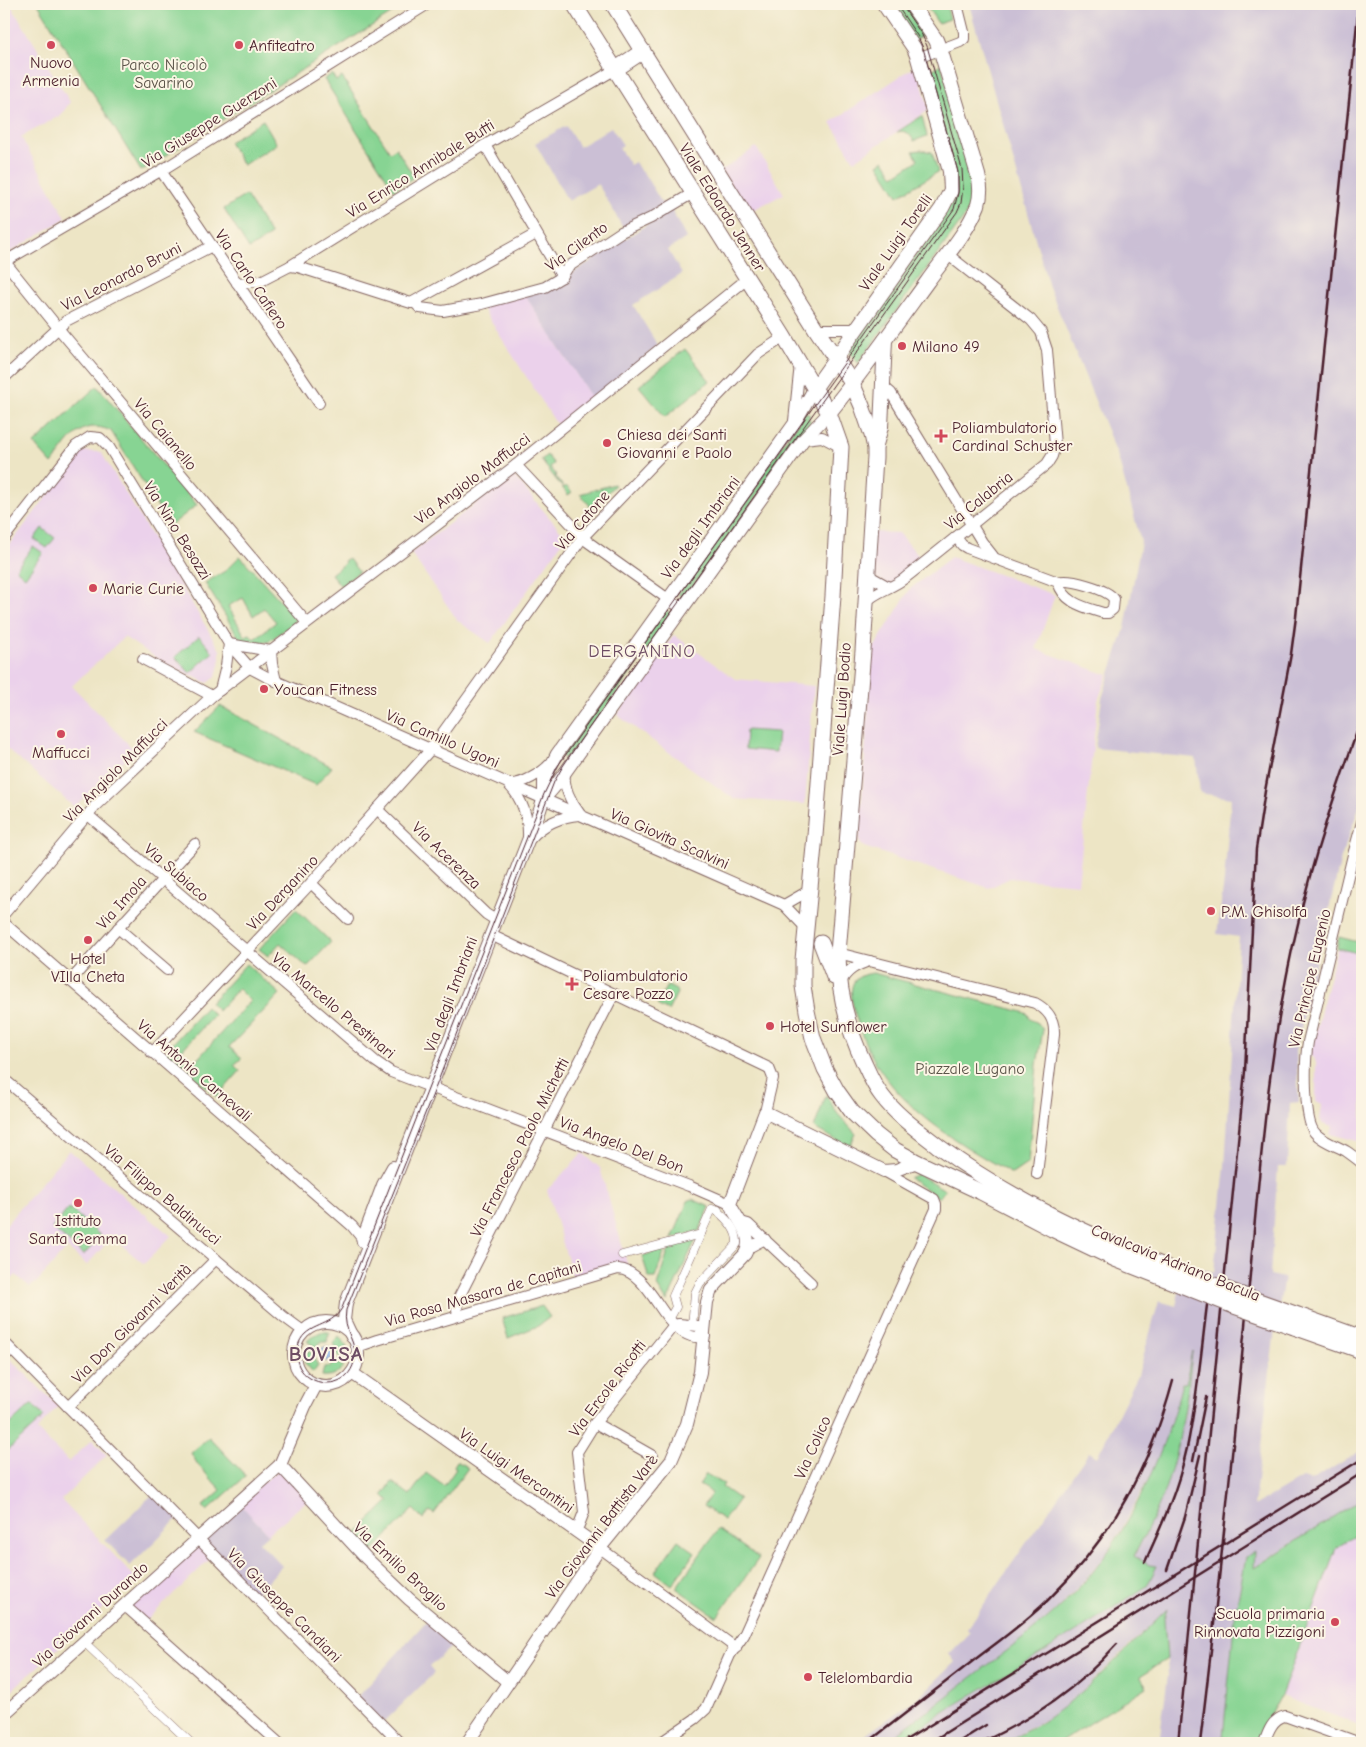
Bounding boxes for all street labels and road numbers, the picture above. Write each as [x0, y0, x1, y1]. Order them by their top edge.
street label: Via Giuseppe Guerzoni [139, 74, 280, 172]
street label: Via Enrico Annibale Butti [343, 116, 498, 222]
street label: Viale Edoardo Jenner [675, 140, 769, 275]
street label: Viale Luigi Torelli [856, 191, 936, 295]
street label: Via Cilento [542, 218, 611, 275]
street label: Via Carlo Cafiero [211, 226, 291, 333]
street label: Via Leonardo Bruni [58, 239, 184, 315]
street label: Via Caianello [130, 395, 200, 474]
street label: Via Angiolo Maffucci [411, 430, 534, 528]
street label: Via Calabria [941, 468, 1016, 534]
street label: Via degli Imbriani [658, 473, 744, 582]
street label: Via Nino Besozzi [140, 478, 215, 583]
street label: Via Catone [552, 487, 614, 554]
street label: Viale Luigi Bodio [829, 642, 855, 756]
street label: Via Camillo Ugoni [383, 706, 502, 772]
street label: Via Angiolo Maffucci [60, 715, 171, 826]
street label: Via Giovita Scalvini [607, 805, 732, 873]
street label: Via Acerenza [408, 818, 484, 893]
street label: Via Subiaco [140, 840, 212, 906]
street label: Via Derganino [243, 851, 322, 934]
street label: Via Imola [93, 872, 150, 933]
street label: Via Principe Eugenio [1285, 907, 1335, 1049]
street label: Via degli Imbriani [421, 934, 481, 1055]
street label: Via Marcello Prestinari [268, 949, 398, 1062]
street label: Via Antonio Carnevali [133, 1016, 255, 1125]
street label: Via Francesco Paolo Michetti [467, 1055, 573, 1240]
street label: Via Angelo Del Bon [557, 1113, 686, 1177]
street label: Via Filippo Baldinucci [100, 1141, 224, 1249]
street label: Cavalcavia Adriano Bacula [1089, 1221, 1263, 1305]
street label: Via Rosa Massara de Capitani [383, 1257, 584, 1331]
street label: Via Don Giovanni Verità [68, 1260, 195, 1387]
street label: Via Ercole Ricotti [566, 1337, 650, 1440]
street label: Via Colico [791, 1413, 835, 1482]
street label: Via Luigi Mercantini [456, 1425, 577, 1517]
street label: Via Giovanni Battista Varè [542, 1451, 662, 1602]
street label: Via Emilio Broglio [350, 1519, 451, 1615]
street label: Via Giuseppe Candiani [224, 1545, 345, 1666]
street label: Via Giovanni Durando [29, 1558, 152, 1671]

